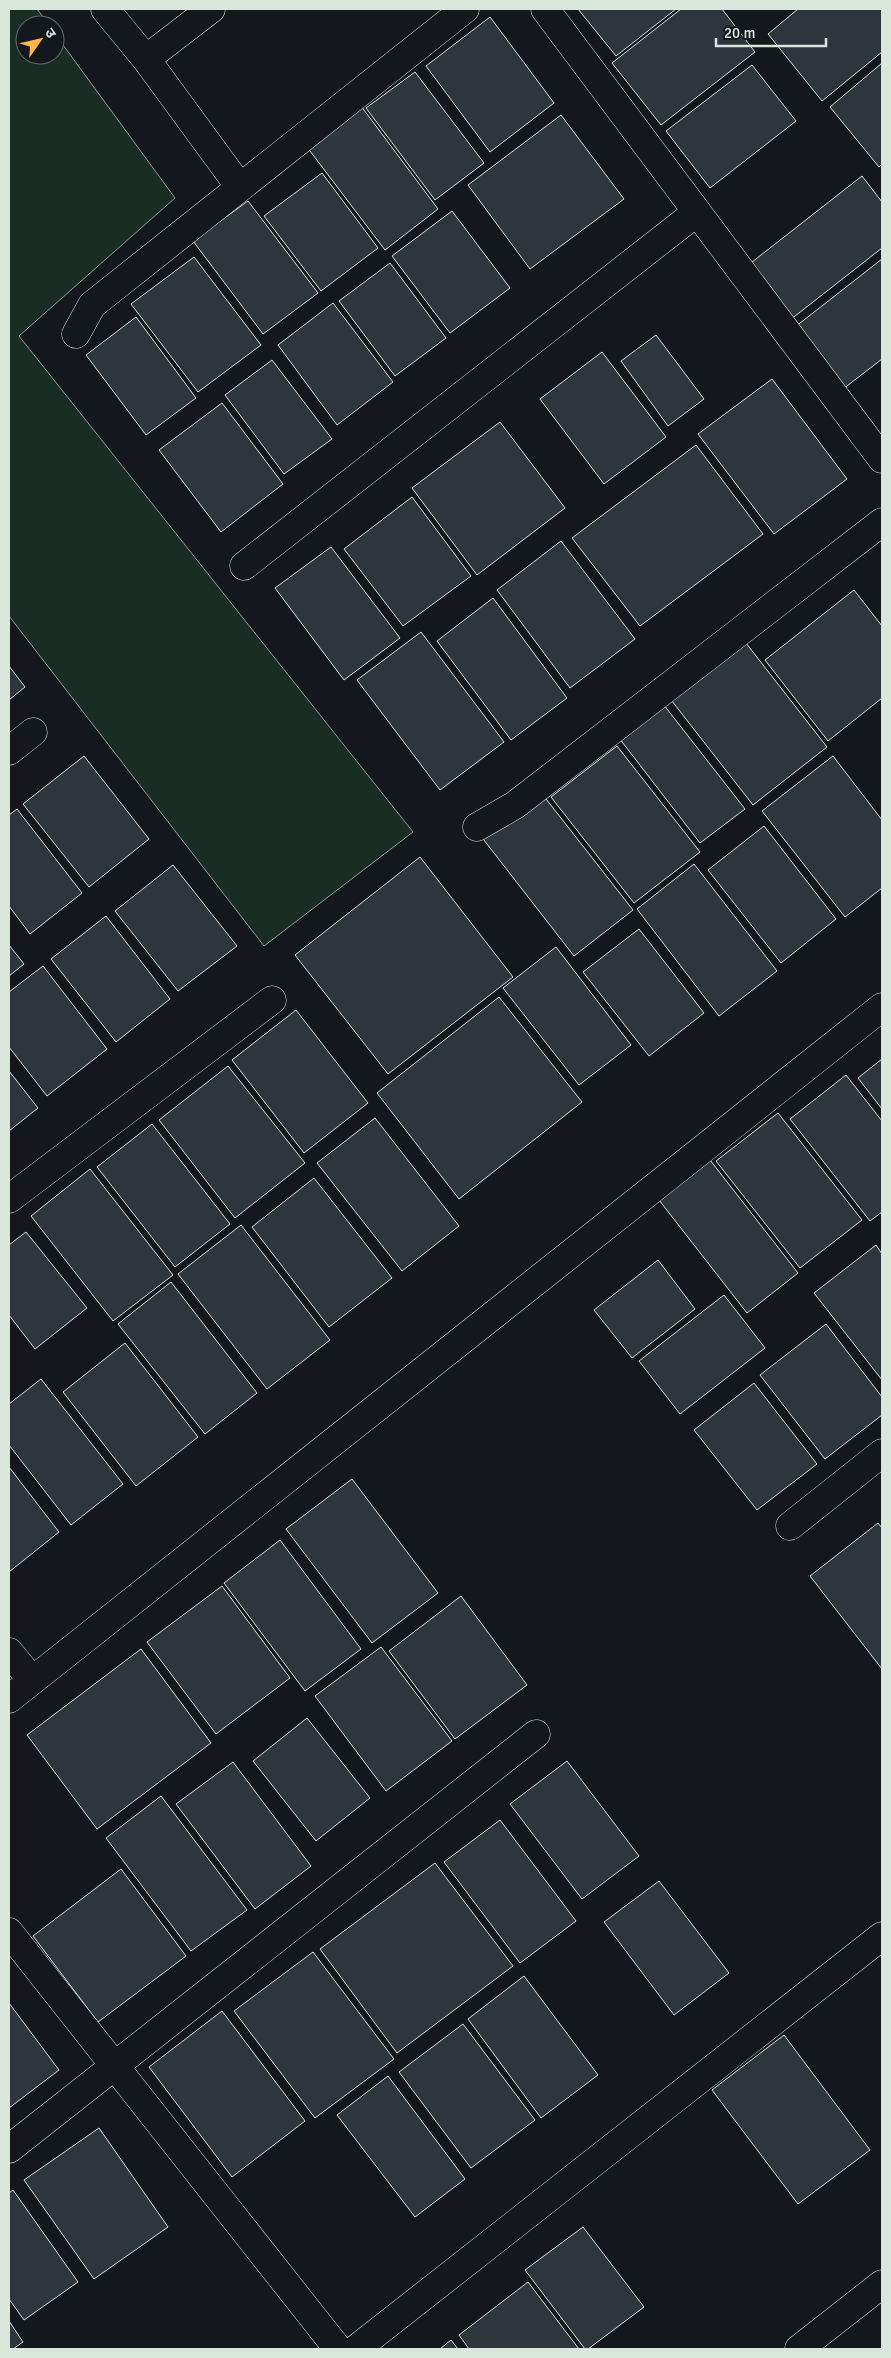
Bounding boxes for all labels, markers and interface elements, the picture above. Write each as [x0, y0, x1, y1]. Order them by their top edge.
north arrow [15, 15, 65, 65]
scale bar [716, 15, 826, 47]
text: 20 m [724, 24, 755, 42]
text: उ [41, 25, 60, 42]

